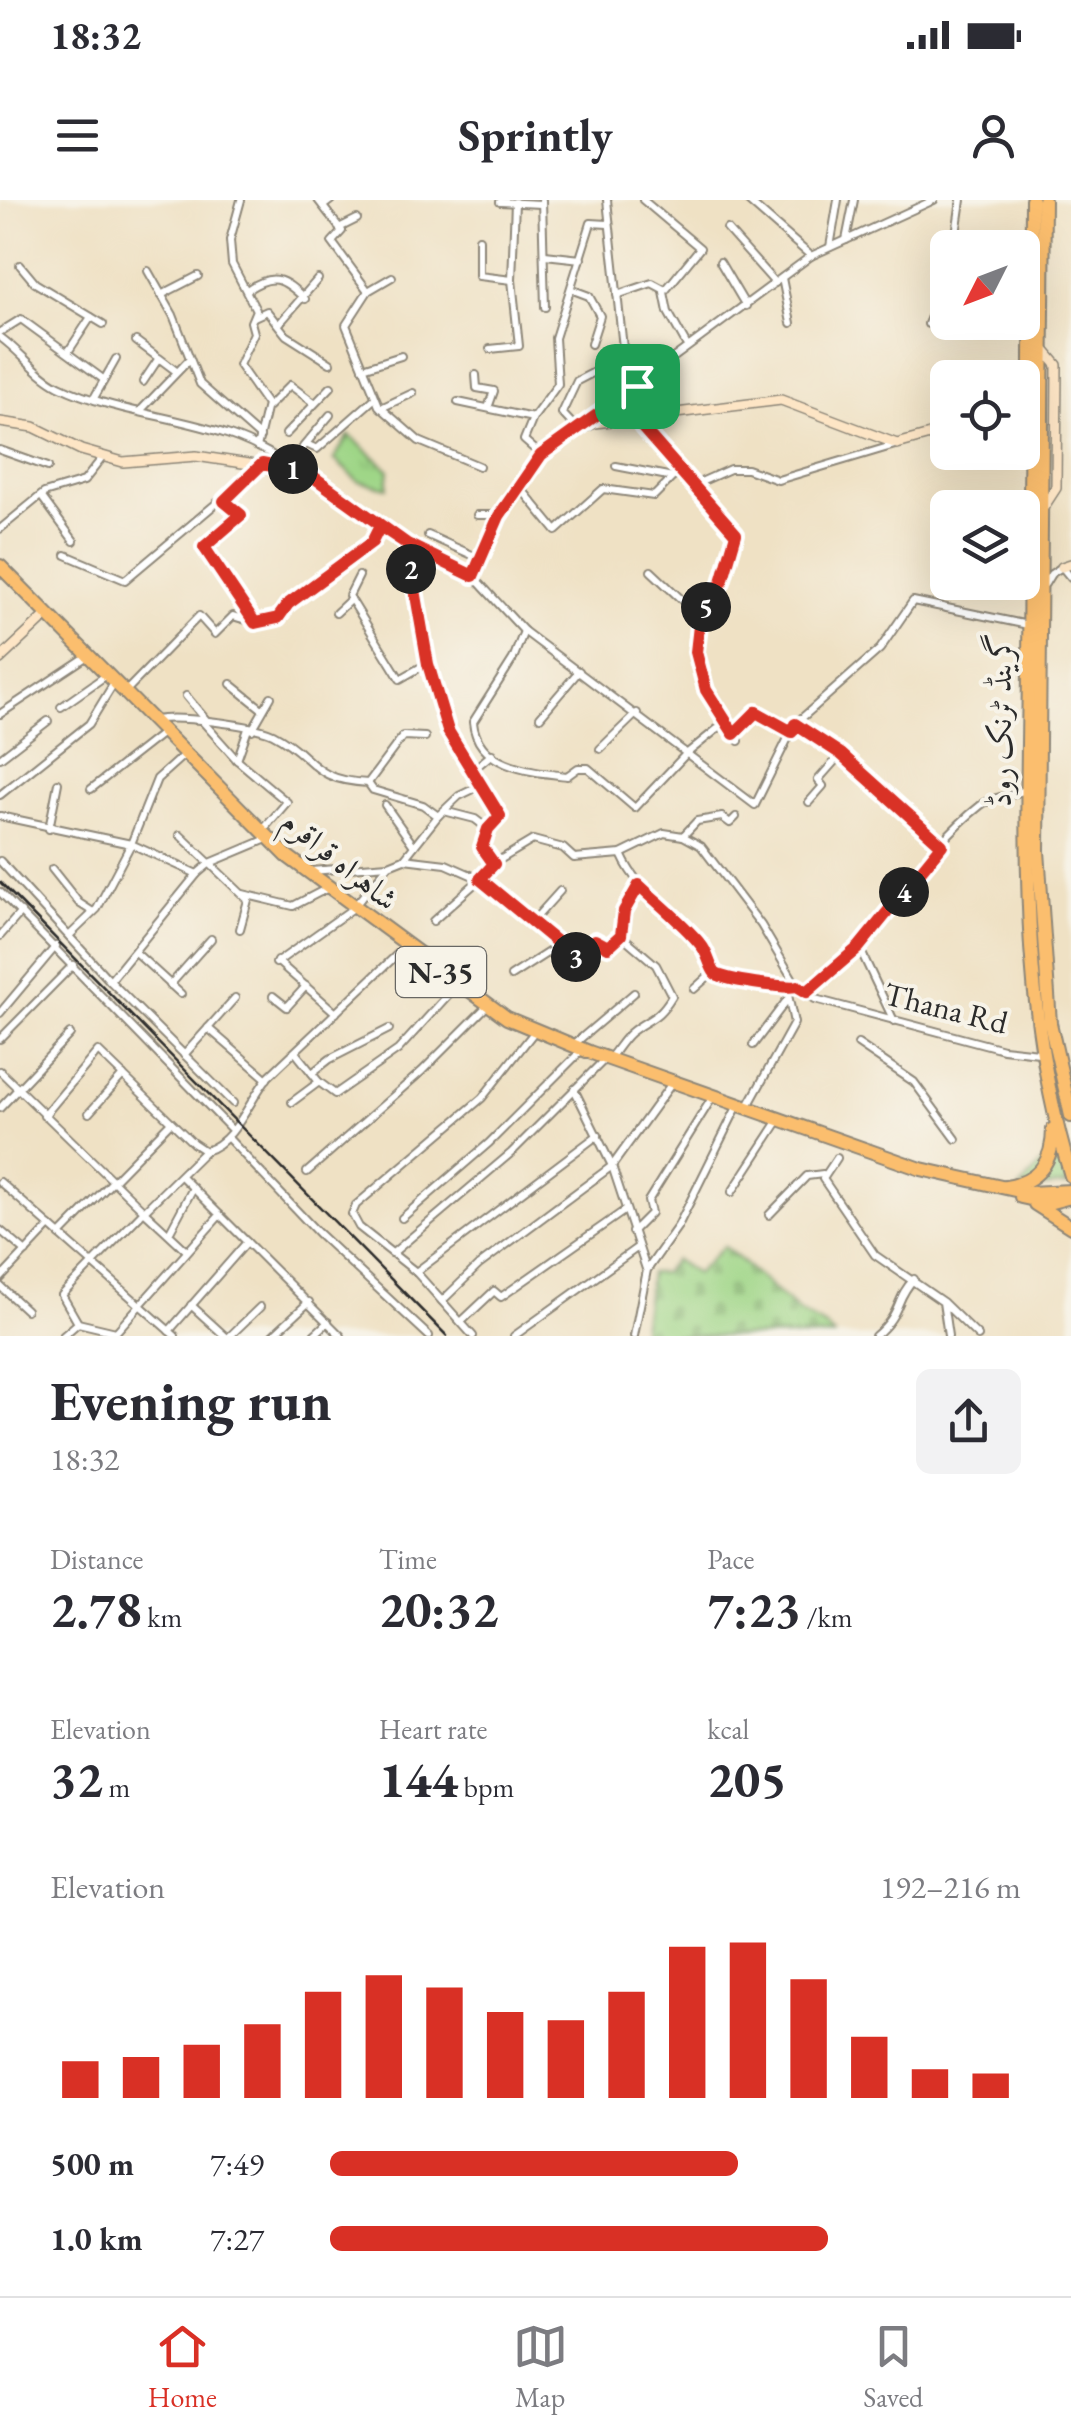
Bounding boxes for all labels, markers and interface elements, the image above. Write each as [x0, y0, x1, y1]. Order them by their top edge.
text: 18:32 [50, 11, 141, 60]
text: Sprintly [458, 106, 613, 164]
icon: menu [50, 108, 105, 163]
icon: person [966, 108, 1021, 163]
north arrow [930, 230, 1040, 340]
map controls [930, 230, 1040, 600]
pin [595, 344, 680, 429]
icon: arrive [610, 359, 665, 414]
button: locate [930, 360, 1040, 470]
pin: 1 [268, 444, 318, 494]
text: 1 [286, 451, 300, 487]
button: layers [930, 490, 1040, 600]
pin: 2 [386, 544, 436, 594]
text: 2 [404, 551, 418, 587]
pin: 5 [681, 582, 731, 632]
text: 5 [699, 589, 713, 625]
street label: گرینڈ ٹرنک روڈ [979, 633, 1021, 807]
street label: شاہراہ قراقرم [269, 800, 407, 925]
pin: 4 [879, 867, 929, 917]
text: 4 [897, 874, 911, 910]
pin: 3 [551, 932, 601, 982]
text: 3 [569, 939, 583, 975]
road number: N-35 [396, 947, 486, 997]
street label: Thana Rd [880, 972, 1013, 1044]
text: Evening run [50, 1365, 332, 1436]
button: share [916, 1369, 1021, 1474]
text: 18:32 [50, 1438, 119, 1480]
text: Distance [50, 1541, 144, 1577]
text: Time [379, 1541, 437, 1577]
text: Pace [707, 1541, 754, 1577]
text: 2.78 [50, 1577, 142, 1642]
text: 20:32 [379, 1577, 499, 1642]
text: 7:23 [707, 1577, 801, 1642]
text: km [142, 1599, 182, 1635]
text: /km [801, 1599, 852, 1635]
text: Elevation [50, 1711, 151, 1747]
text: Heart rate [379, 1711, 487, 1747]
text: kcal [707, 1711, 749, 1747]
text: 32 [50, 1747, 103, 1812]
text: 144 [379, 1747, 458, 1812]
text: 205 [707, 1747, 787, 1812]
text: m [103, 1769, 130, 1805]
text: bpm [458, 1769, 514, 1805]
text: Elevation [50, 1866, 165, 1908]
text: 192–216 m [880, 1866, 1021, 1908]
text: 500 m [50, 2143, 134, 2185]
text: 7:49 [210, 2143, 264, 2185]
text: 1.0 km [50, 2218, 143, 2260]
text: 7:27 [210, 2218, 264, 2260]
tab: Home [148, 2319, 217, 2415]
tab: Map [513, 2319, 568, 2415]
tab: Saved [863, 2319, 923, 2415]

